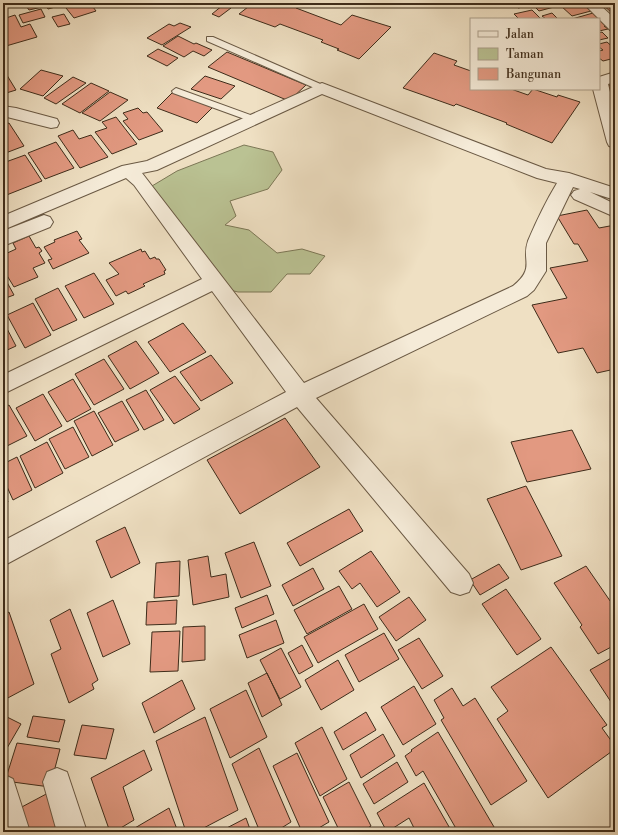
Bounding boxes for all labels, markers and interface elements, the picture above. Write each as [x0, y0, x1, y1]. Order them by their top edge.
legend [470, 18, 600, 90]
text: Jalan [505, 27, 534, 42]
text: Taman [506, 47, 544, 62]
text: Bangunan [505, 67, 561, 82]

